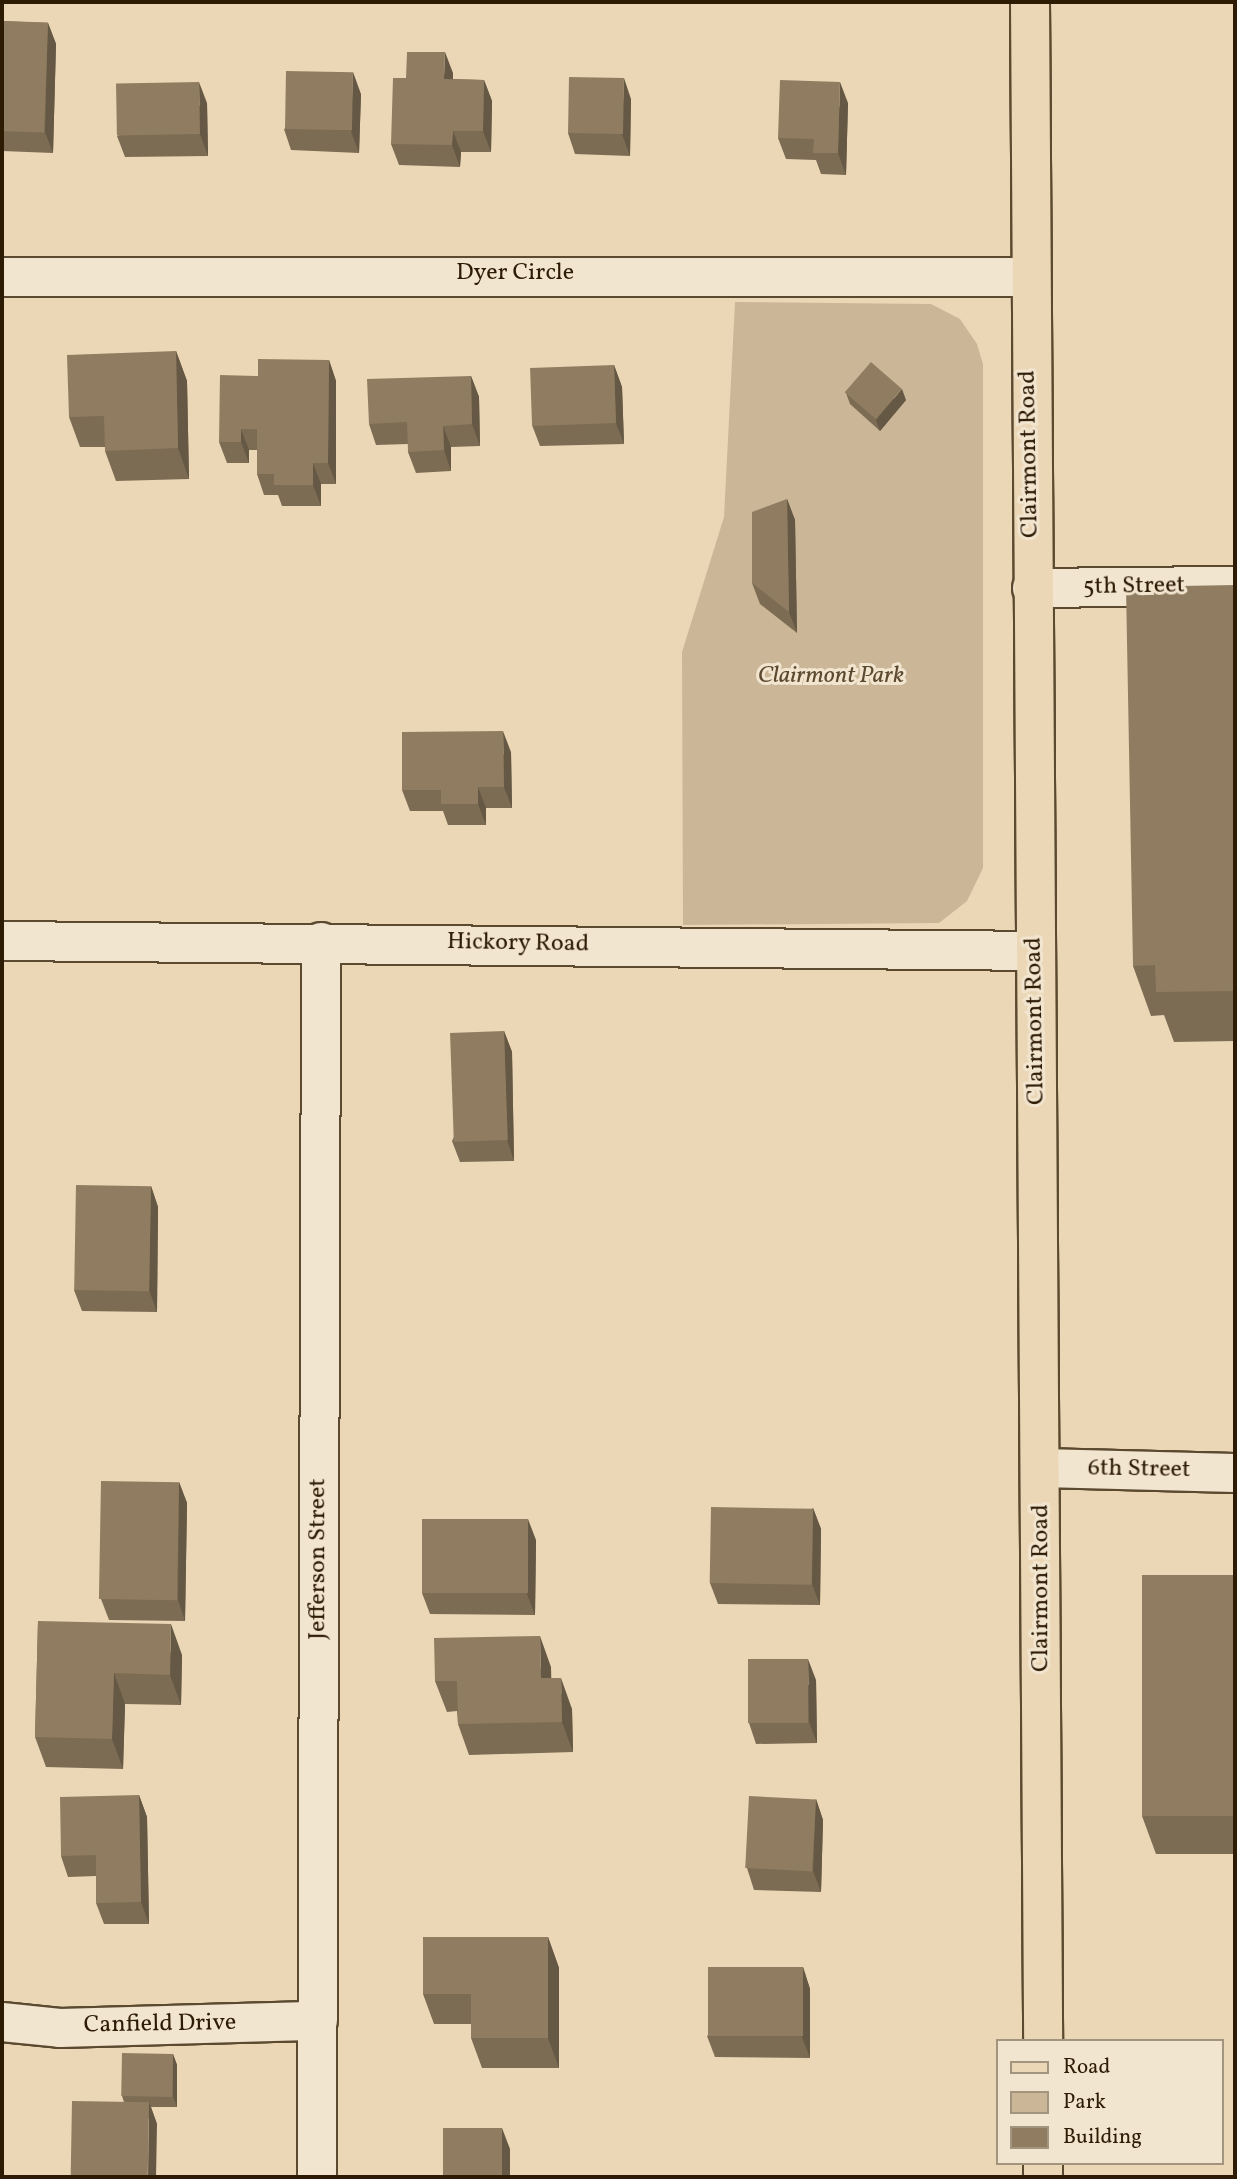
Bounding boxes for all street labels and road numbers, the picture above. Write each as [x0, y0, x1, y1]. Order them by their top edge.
street label: Dyer Circle [456, 260, 574, 288]
street label: Clairmont Road [1014, 370, 1046, 538]
street label: 5th Street [1083, 572, 1185, 602]
street label: Hickory Road [446, 928, 590, 960]
street label: Clairmont Road [1020, 937, 1052, 1105]
street label: 6th Street [1087, 1455, 1191, 1485]
street label: Jefferson Street [305, 1478, 333, 1640]
street label: Clairmont Road [1028, 1504, 1056, 1672]
street label: Canfield Drive [84, 2009, 236, 2041]

